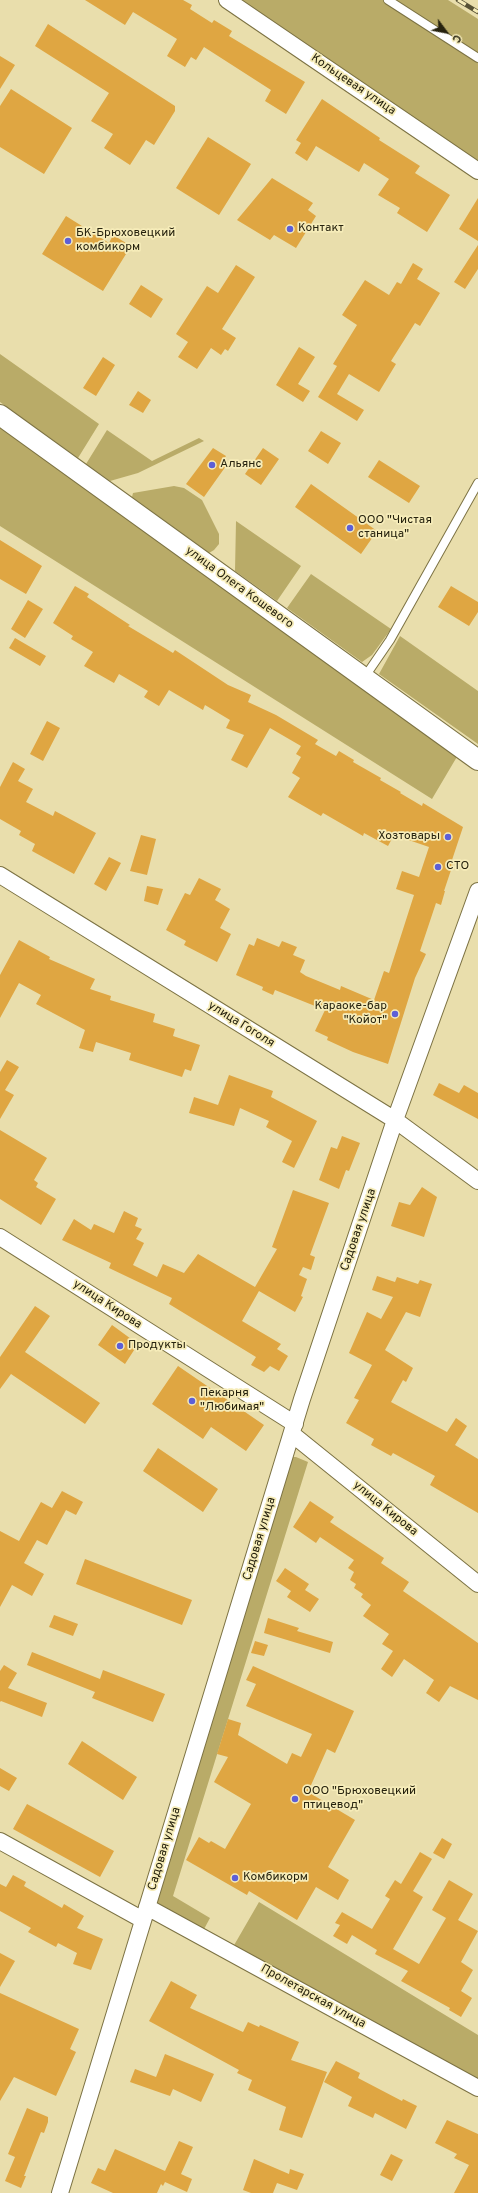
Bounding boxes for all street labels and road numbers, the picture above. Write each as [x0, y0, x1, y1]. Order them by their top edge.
street label: Кольцевая улица [308, 51, 398, 119]
street label: улица Олега Кошевого [182, 544, 296, 632]
street label: улица Гоголя [205, 999, 277, 1051]
street label: Садовая улица [338, 1187, 380, 1273]
street label: улица Кирова [70, 1277, 144, 1333]
street label: улица Кирова [350, 1479, 420, 1539]
street label: Садовая улица [241, 1496, 279, 1582]
street label: Садовая улица [146, 1806, 184, 1892]
street label: Пролетарская улица [258, 1962, 368, 2032]

